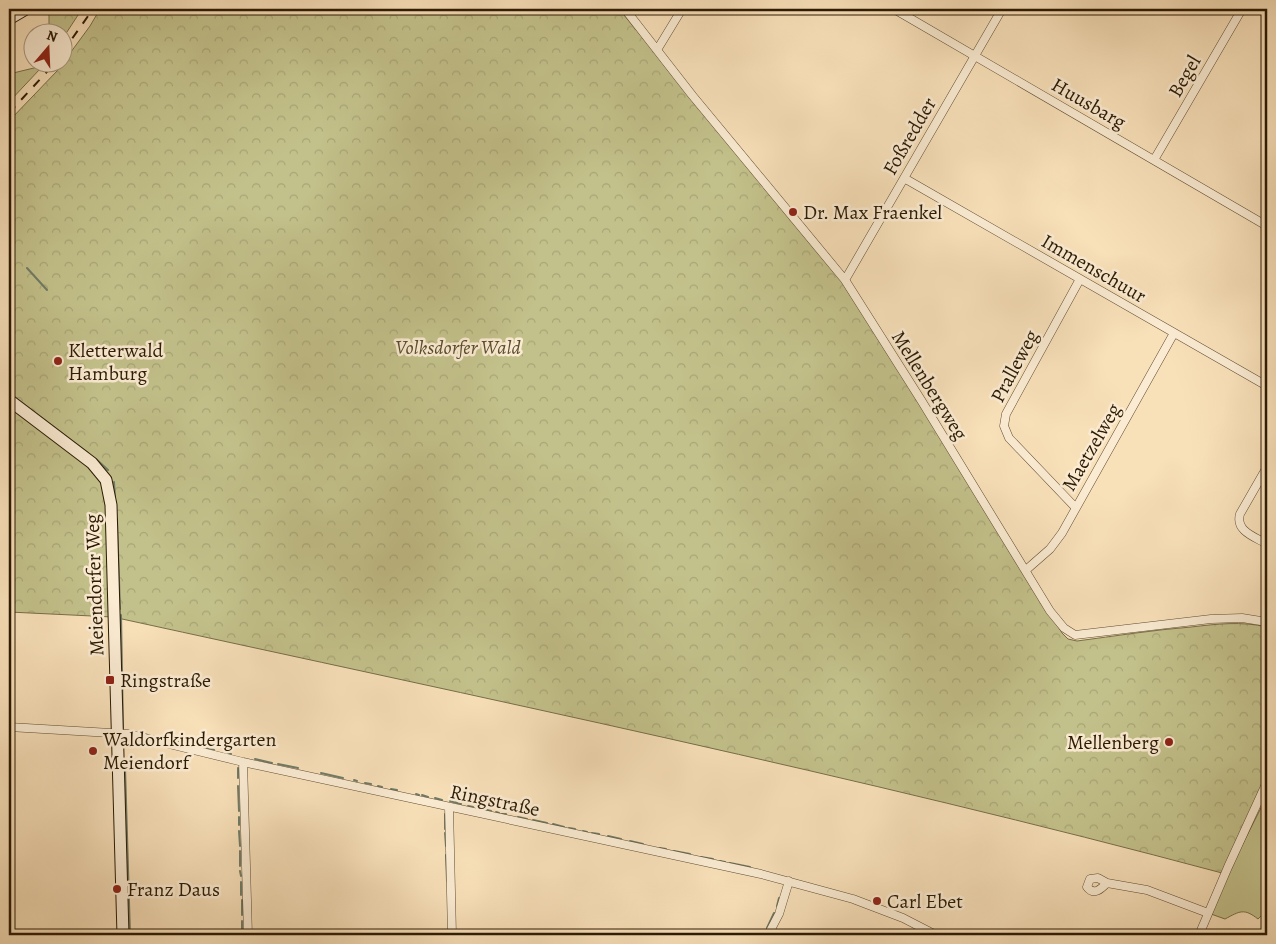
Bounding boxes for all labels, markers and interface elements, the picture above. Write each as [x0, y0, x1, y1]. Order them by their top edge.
north arrow [22, 22, 72, 72]
text: N [44, 26, 60, 47]
street label: Begel [1162, 50, 1207, 102]
street label: Huusbarg [1047, 71, 1131, 136]
street label: Foßredder [876, 92, 943, 180]
place label: Dr. Max Fraenkel [803, 199, 942, 226]
marker: Dr. Max Fraenkel [787, 206, 799, 218]
street label: Immenschuur [1036, 228, 1151, 309]
street label: Mellenbergweg [885, 325, 974, 445]
street label: Pralleweg [984, 325, 1045, 407]
park label: Volksdorfer Wald [395, 334, 521, 361]
place label: Kletterwald Hamburg [68, 337, 163, 387]
marker: Kletterwald Hamburg [52, 355, 64, 367]
street label: Maetzelweg [1055, 398, 1127, 496]
street label: Meiendorfer Weg [79, 513, 110, 656]
place label: Ringstraße [120, 667, 211, 694]
marker: Ringstraße [104, 674, 116, 686]
place label: Waldorfkindergarten Meiendorf [102, 726, 276, 776]
place label: Mellenberg [1067, 729, 1159, 756]
marker: Mellenberg [1163, 736, 1175, 748]
marker: Waldorfkindergarten Meiendorf [87, 745, 99, 757]
street label: Ringstraße [448, 778, 542, 823]
place label: Franz Daus [127, 876, 220, 903]
marker: Franz Daus [111, 883, 123, 895]
place label: Carl Ebet [887, 888, 963, 915]
marker: Carl Ebet [871, 895, 883, 907]

